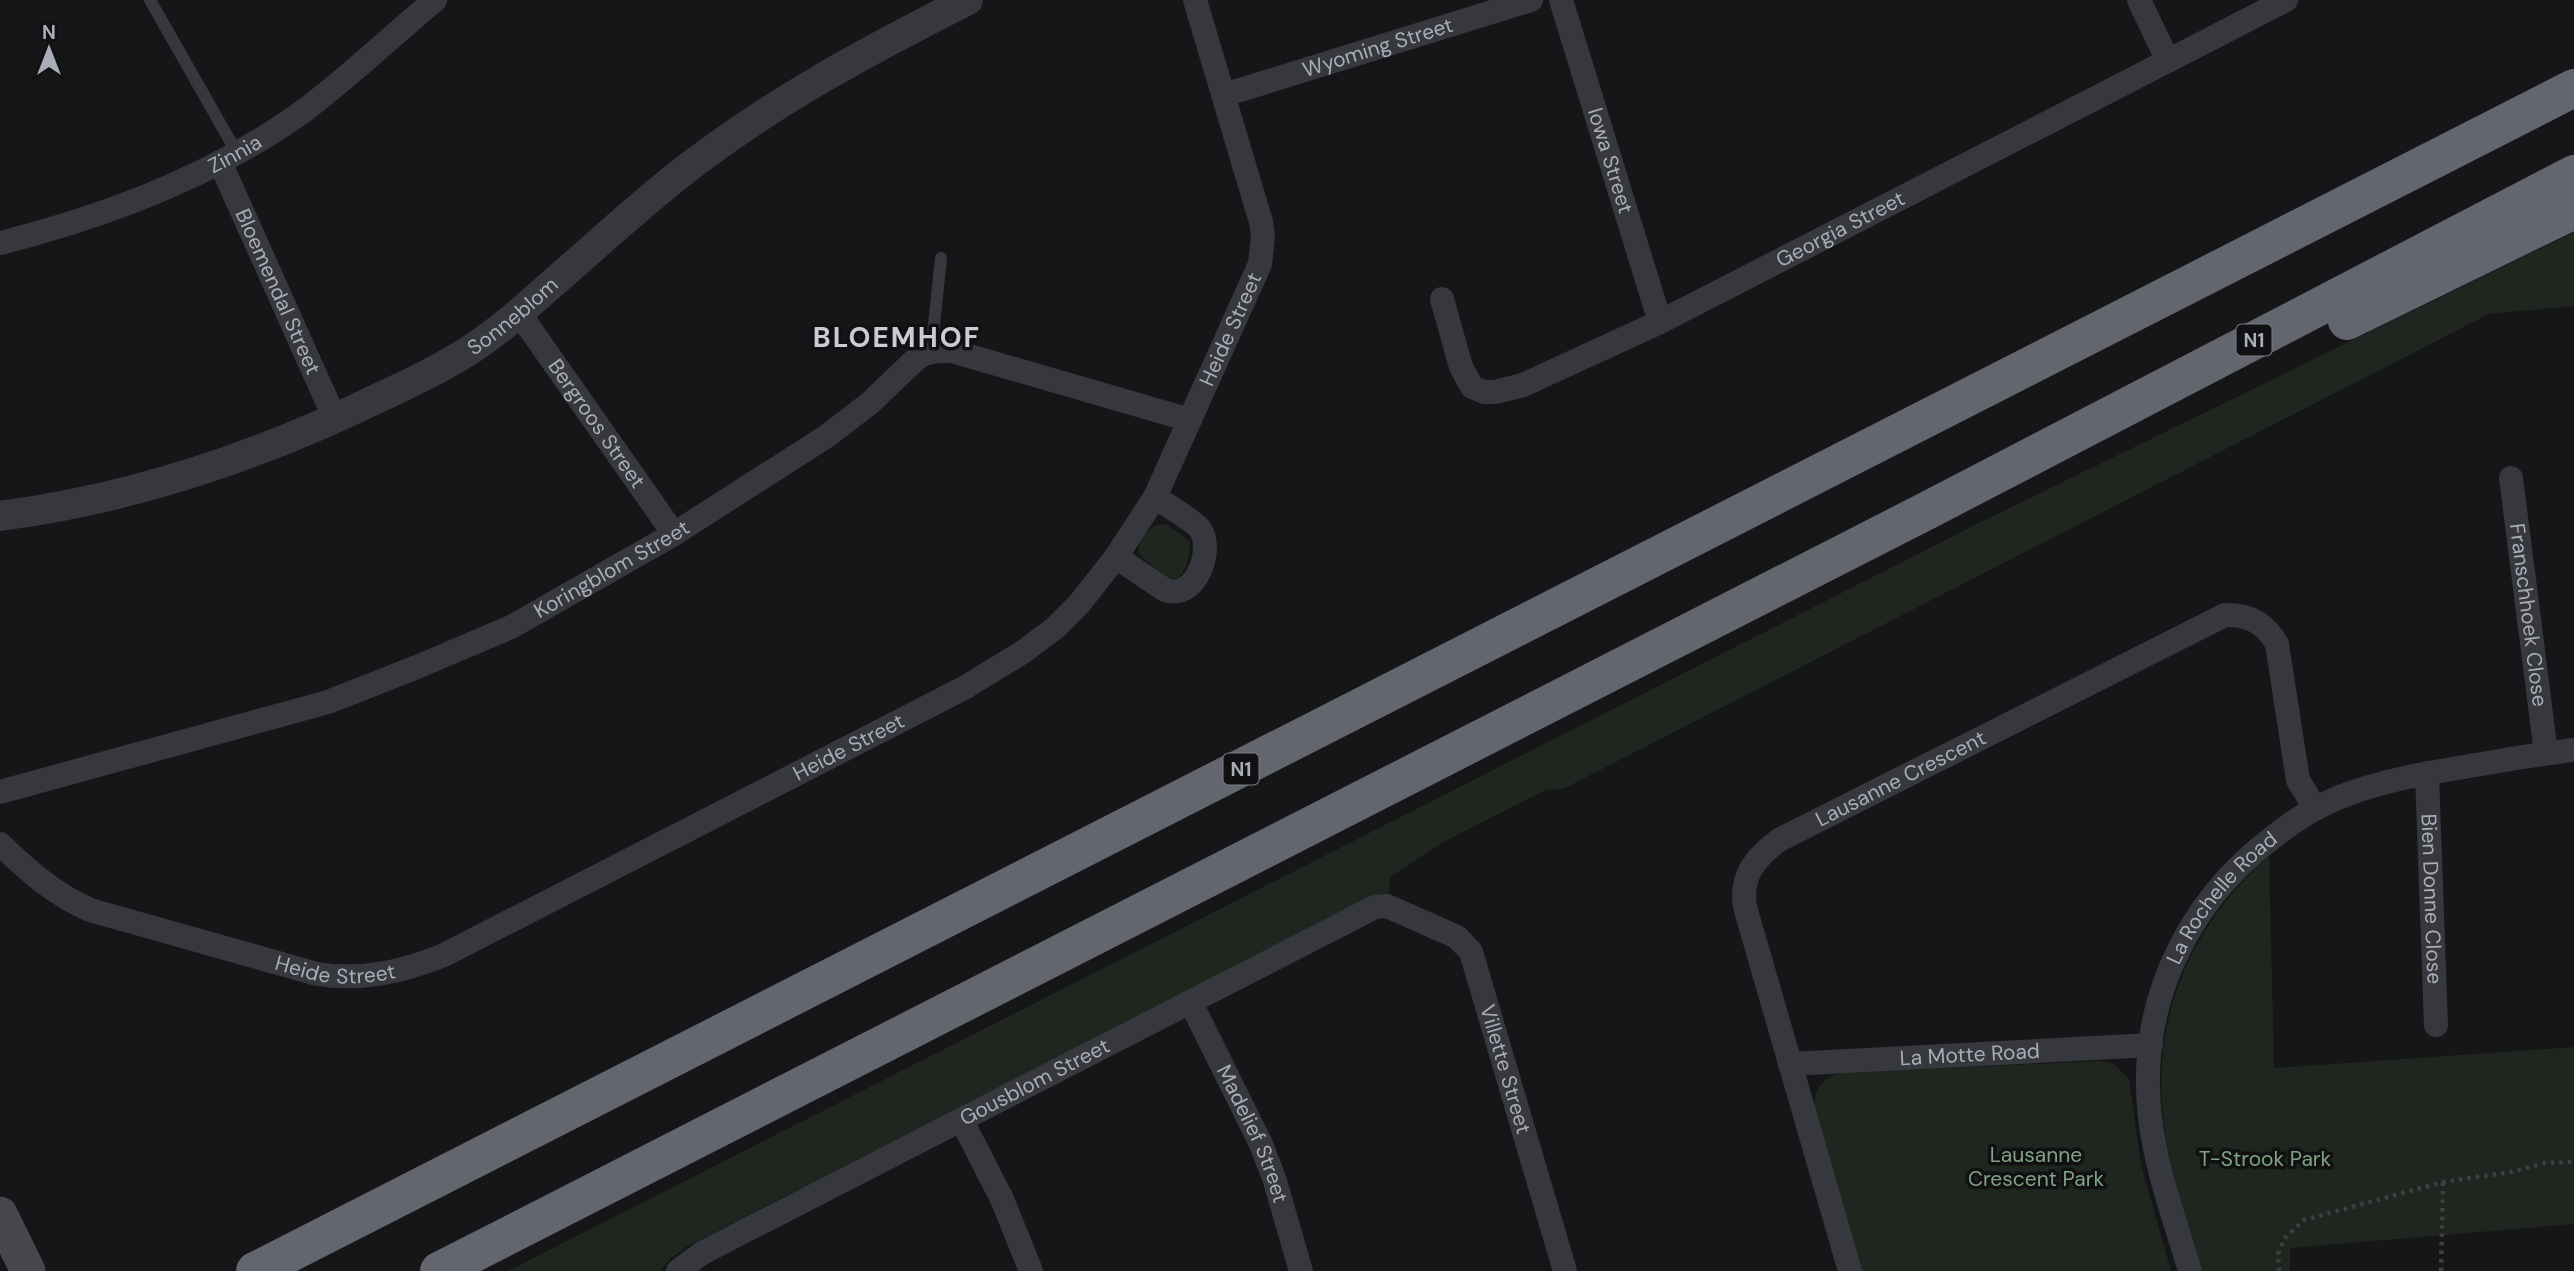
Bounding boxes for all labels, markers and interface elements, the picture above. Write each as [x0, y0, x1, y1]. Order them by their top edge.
street label: Wyoming Street [1299, 11, 1457, 84]
north arrow [14, 14, 84, 84]
text: N [42, 20, 56, 45]
street label: Iowa Street [1581, 104, 1640, 217]
street label: Zinnia [204, 128, 267, 180]
street label: Georgia Street [1771, 184, 1910, 274]
street label: Bloemendal Street [229, 204, 327, 379]
street label: Heide Street [1193, 268, 1268, 391]
street label: Sonneblom [462, 271, 564, 362]
district label: BLOEMHOF [813, 319, 981, 356]
road number: N1 [2236, 324, 2272, 356]
street label: Bergroos Street [541, 353, 652, 494]
street label: Koringblom Street [529, 514, 695, 625]
street label: Franschhoek Close [2503, 522, 2554, 708]
street label: Heide Street [788, 707, 909, 787]
street label: Lausanne Crescent [1811, 724, 1991, 833]
road number: N1 [1224, 754, 1258, 784]
street label: Bien Donne Close [2414, 813, 2449, 985]
street label: La Rochelle Road [2160, 825, 2283, 969]
street label: Heide Street [272, 949, 398, 990]
street label: Villette Street [1473, 1001, 1538, 1137]
street label: Gousblom Street [955, 1032, 1114, 1132]
street label: La Motte Road [1899, 1037, 2041, 1072]
street label: Madelief Street [1210, 1060, 1294, 1206]
park label: Lausanne Crescent Park [1968, 1141, 2105, 1193]
park label: T-Strook Park [2199, 1145, 2332, 1173]

